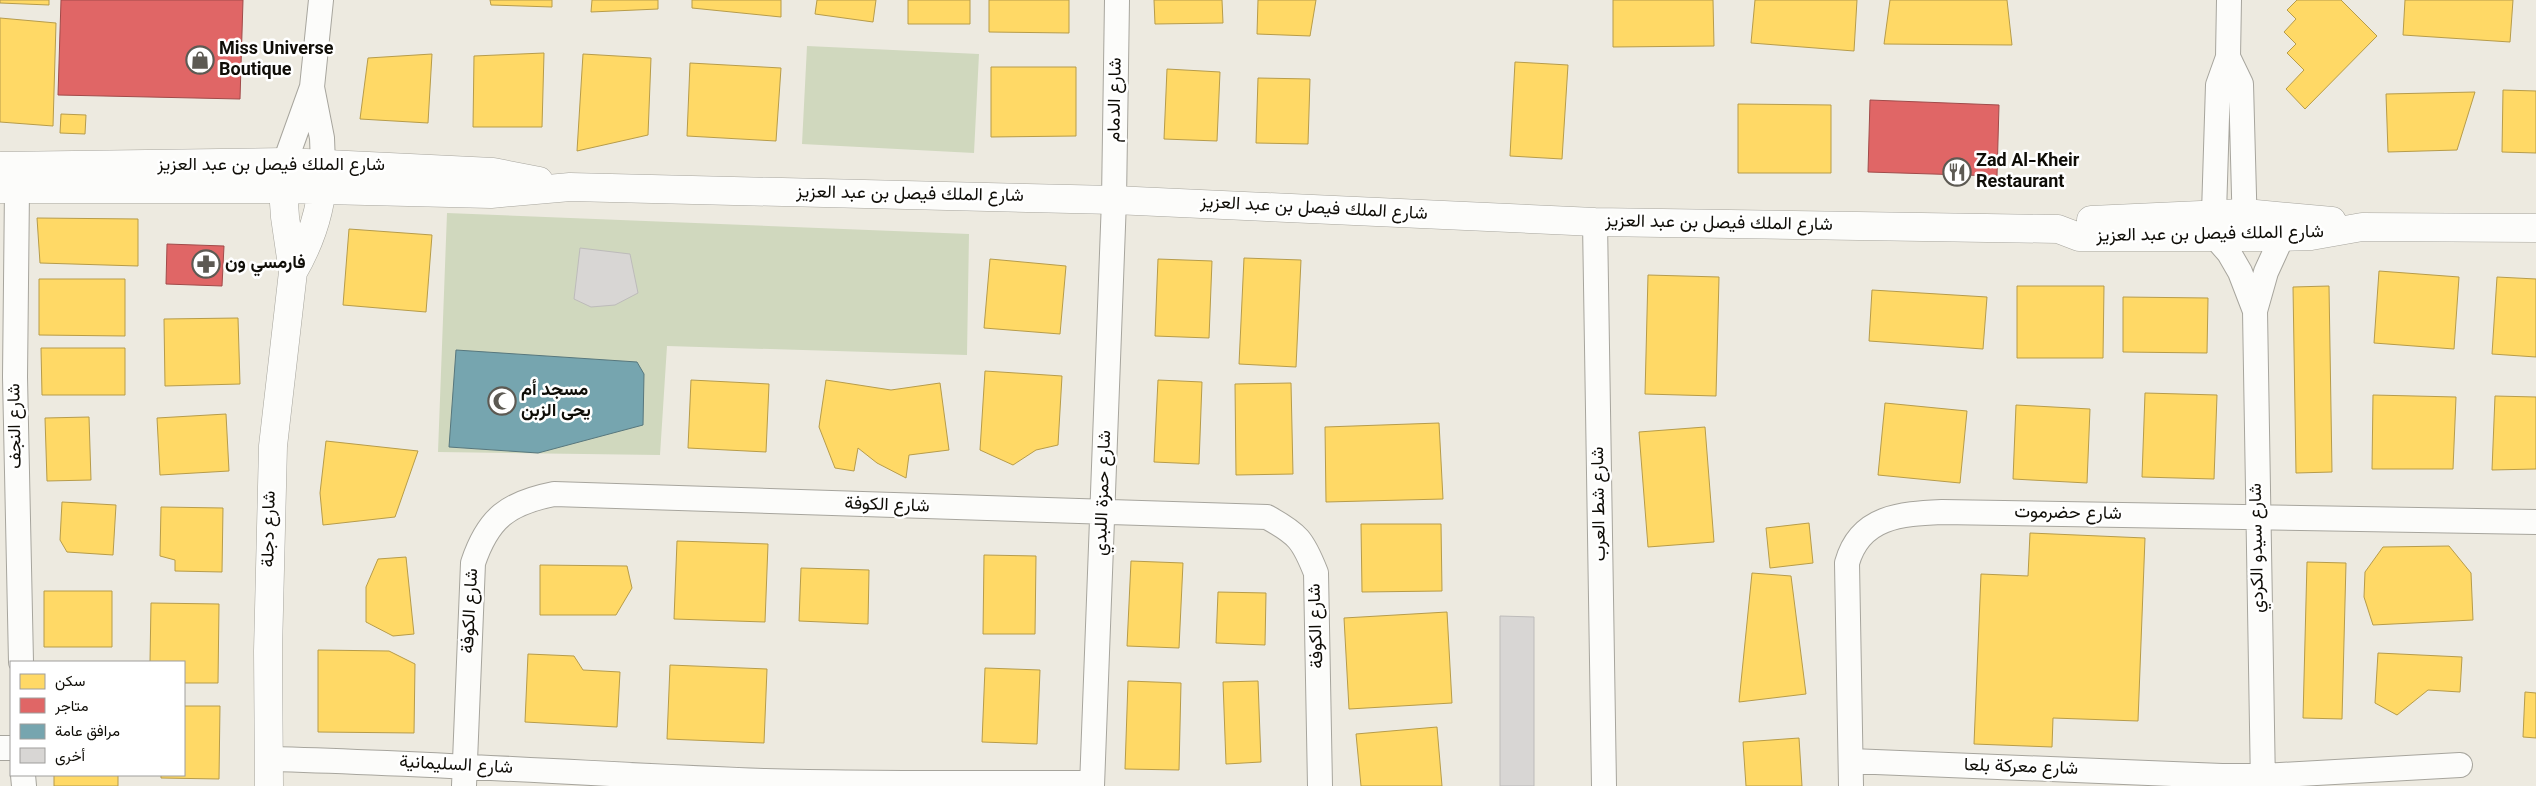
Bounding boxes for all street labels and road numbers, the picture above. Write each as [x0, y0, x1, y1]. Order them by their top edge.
street label: شارع الدمام [1101, 57, 1131, 143]
street label: شارع الملك فيصل بن عبد العزيز [156, 152, 385, 180]
street label: شارع الملك فيصل بن عبد العزيز [795, 179, 1024, 211]
street label: شارع الملك فيصل بن عبد العزيز [1199, 189, 1428, 229]
street label: شارع الملك فيصل بن عبد العزيز [1604, 208, 1833, 240]
street label: شارع الملك فيصل بن عبد العزيز [2095, 219, 2324, 251]
street label: شارع النجف [1, 383, 31, 469]
street label: شارع حمزة اللبدي [1088, 430, 1120, 556]
street label: شارع شط العرب [1585, 446, 1615, 562]
street label: شارع سيدو الكردي [2243, 483, 2273, 613]
street label: شارع دجلة [255, 490, 285, 568]
street label: شارع الكوفة [844, 491, 930, 521]
street label: شارع حضرموت [2014, 499, 2122, 529]
street label: شارع الكوفة [455, 568, 487, 654]
street label: شارع الكوفة [1302, 583, 1332, 669]
street label: شارع السليمانية [398, 749, 514, 783]
street label: شارع معركة بلعا [1963, 752, 2079, 784]

